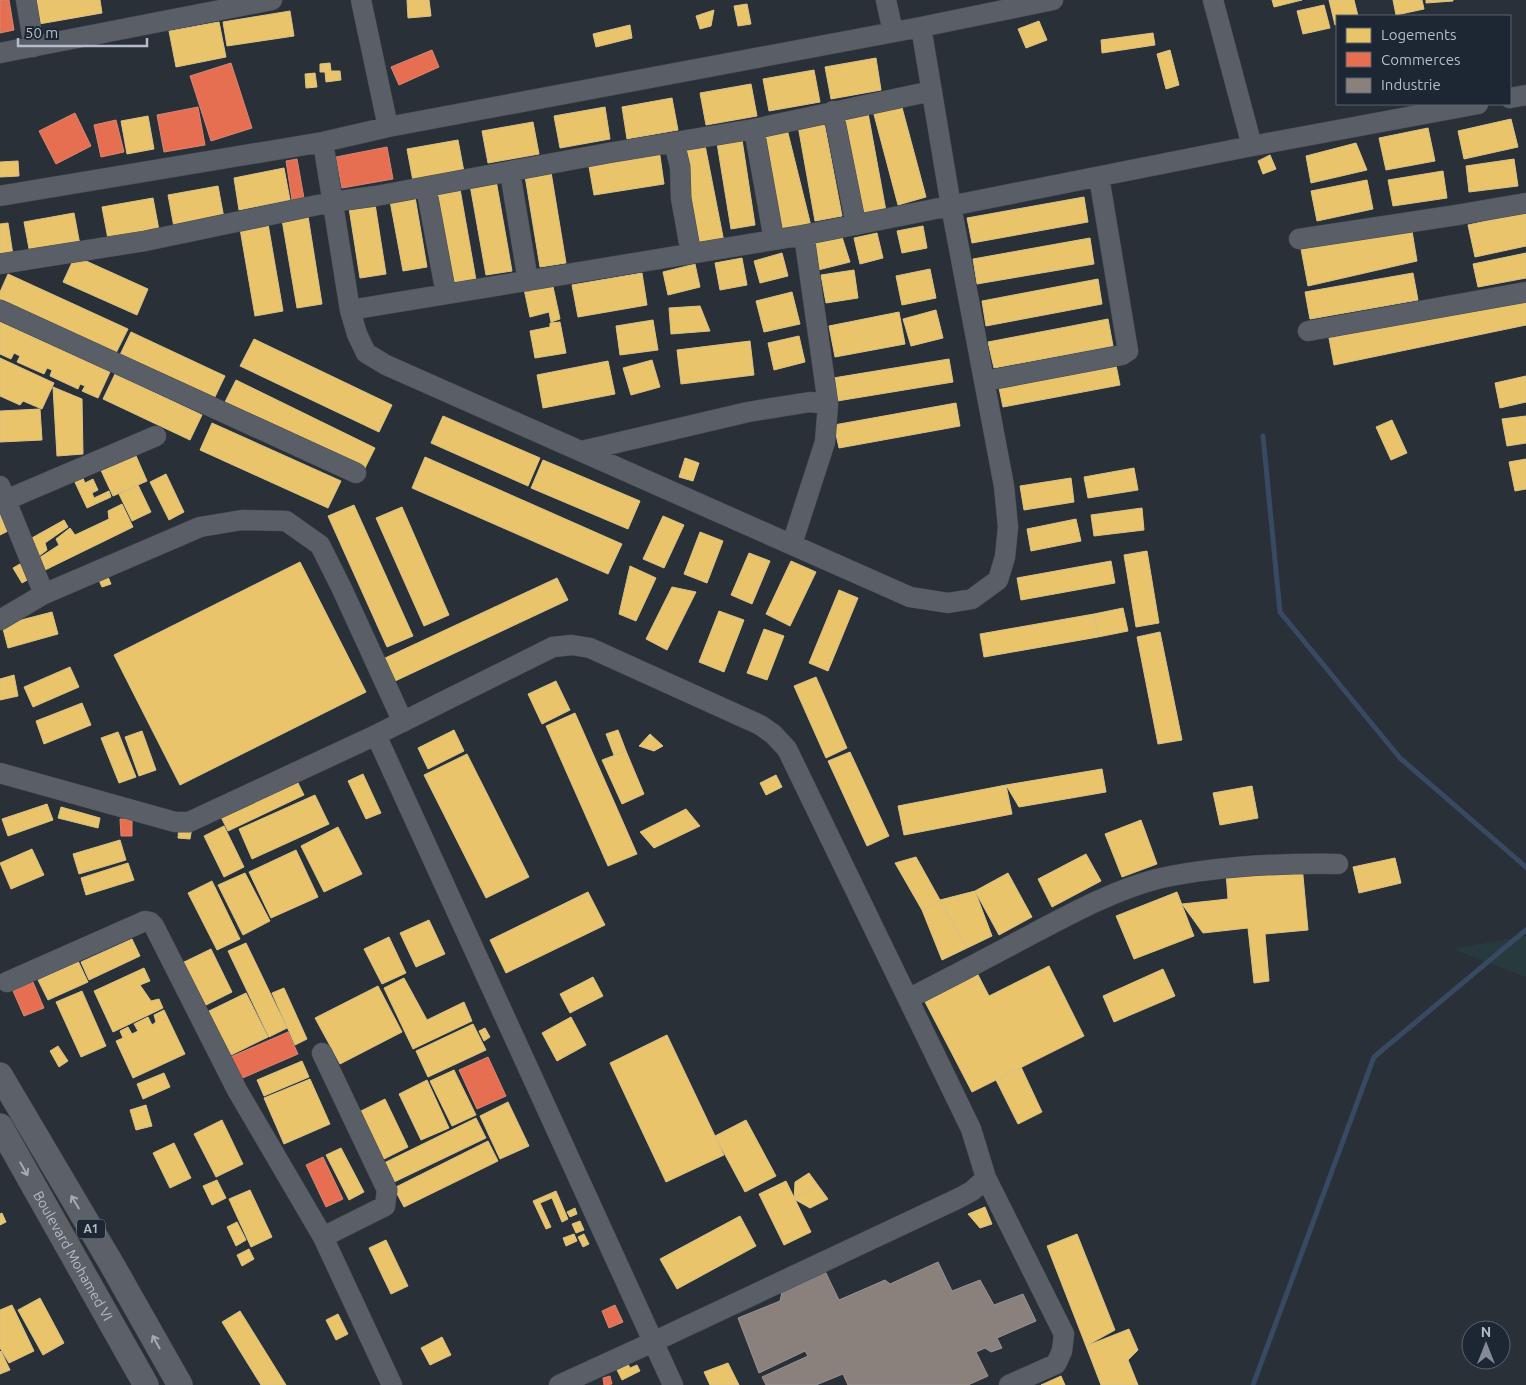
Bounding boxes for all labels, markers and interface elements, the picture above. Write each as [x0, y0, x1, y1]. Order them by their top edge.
scale bar [18, 15, 146, 47]
legend [1336, 15, 1511, 105]
text: 50 m [25, 24, 58, 41]
text: Logements [1381, 26, 1457, 43]
text: Commerces [1381, 51, 1461, 68]
text: Industrie [1381, 76, 1441, 93]
one-way arrow [20, 1161, 29, 1176]
street label: Boulevard Mohamed VI [30, 1188, 116, 1324]
one-way arrow [69, 1195, 79, 1209]
road number: A1 [77, 1220, 105, 1238]
north arrow [1461, 1320, 1511, 1370]
text: N [1481, 1324, 1491, 1340]
one-way arrow [151, 1336, 161, 1350]

